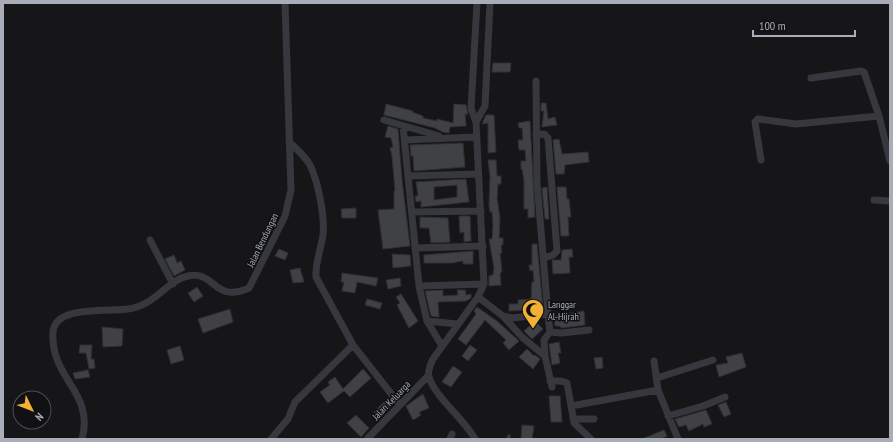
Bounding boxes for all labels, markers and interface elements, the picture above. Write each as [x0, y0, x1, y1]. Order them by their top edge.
scale bar [753, 12, 855, 38]
text: 100 m [759, 18, 786, 33]
street label: Jalan Bendungan [243, 211, 281, 270]
mosque icon: Langgar Al-Hijrah [520, 297, 546, 330]
place label: Langgar Al-Hijrah [548, 298, 579, 323]
street label: Jalan Keluarga [369, 378, 413, 423]
north arrow [12, 390, 52, 430]
text: N [32, 410, 46, 424]

